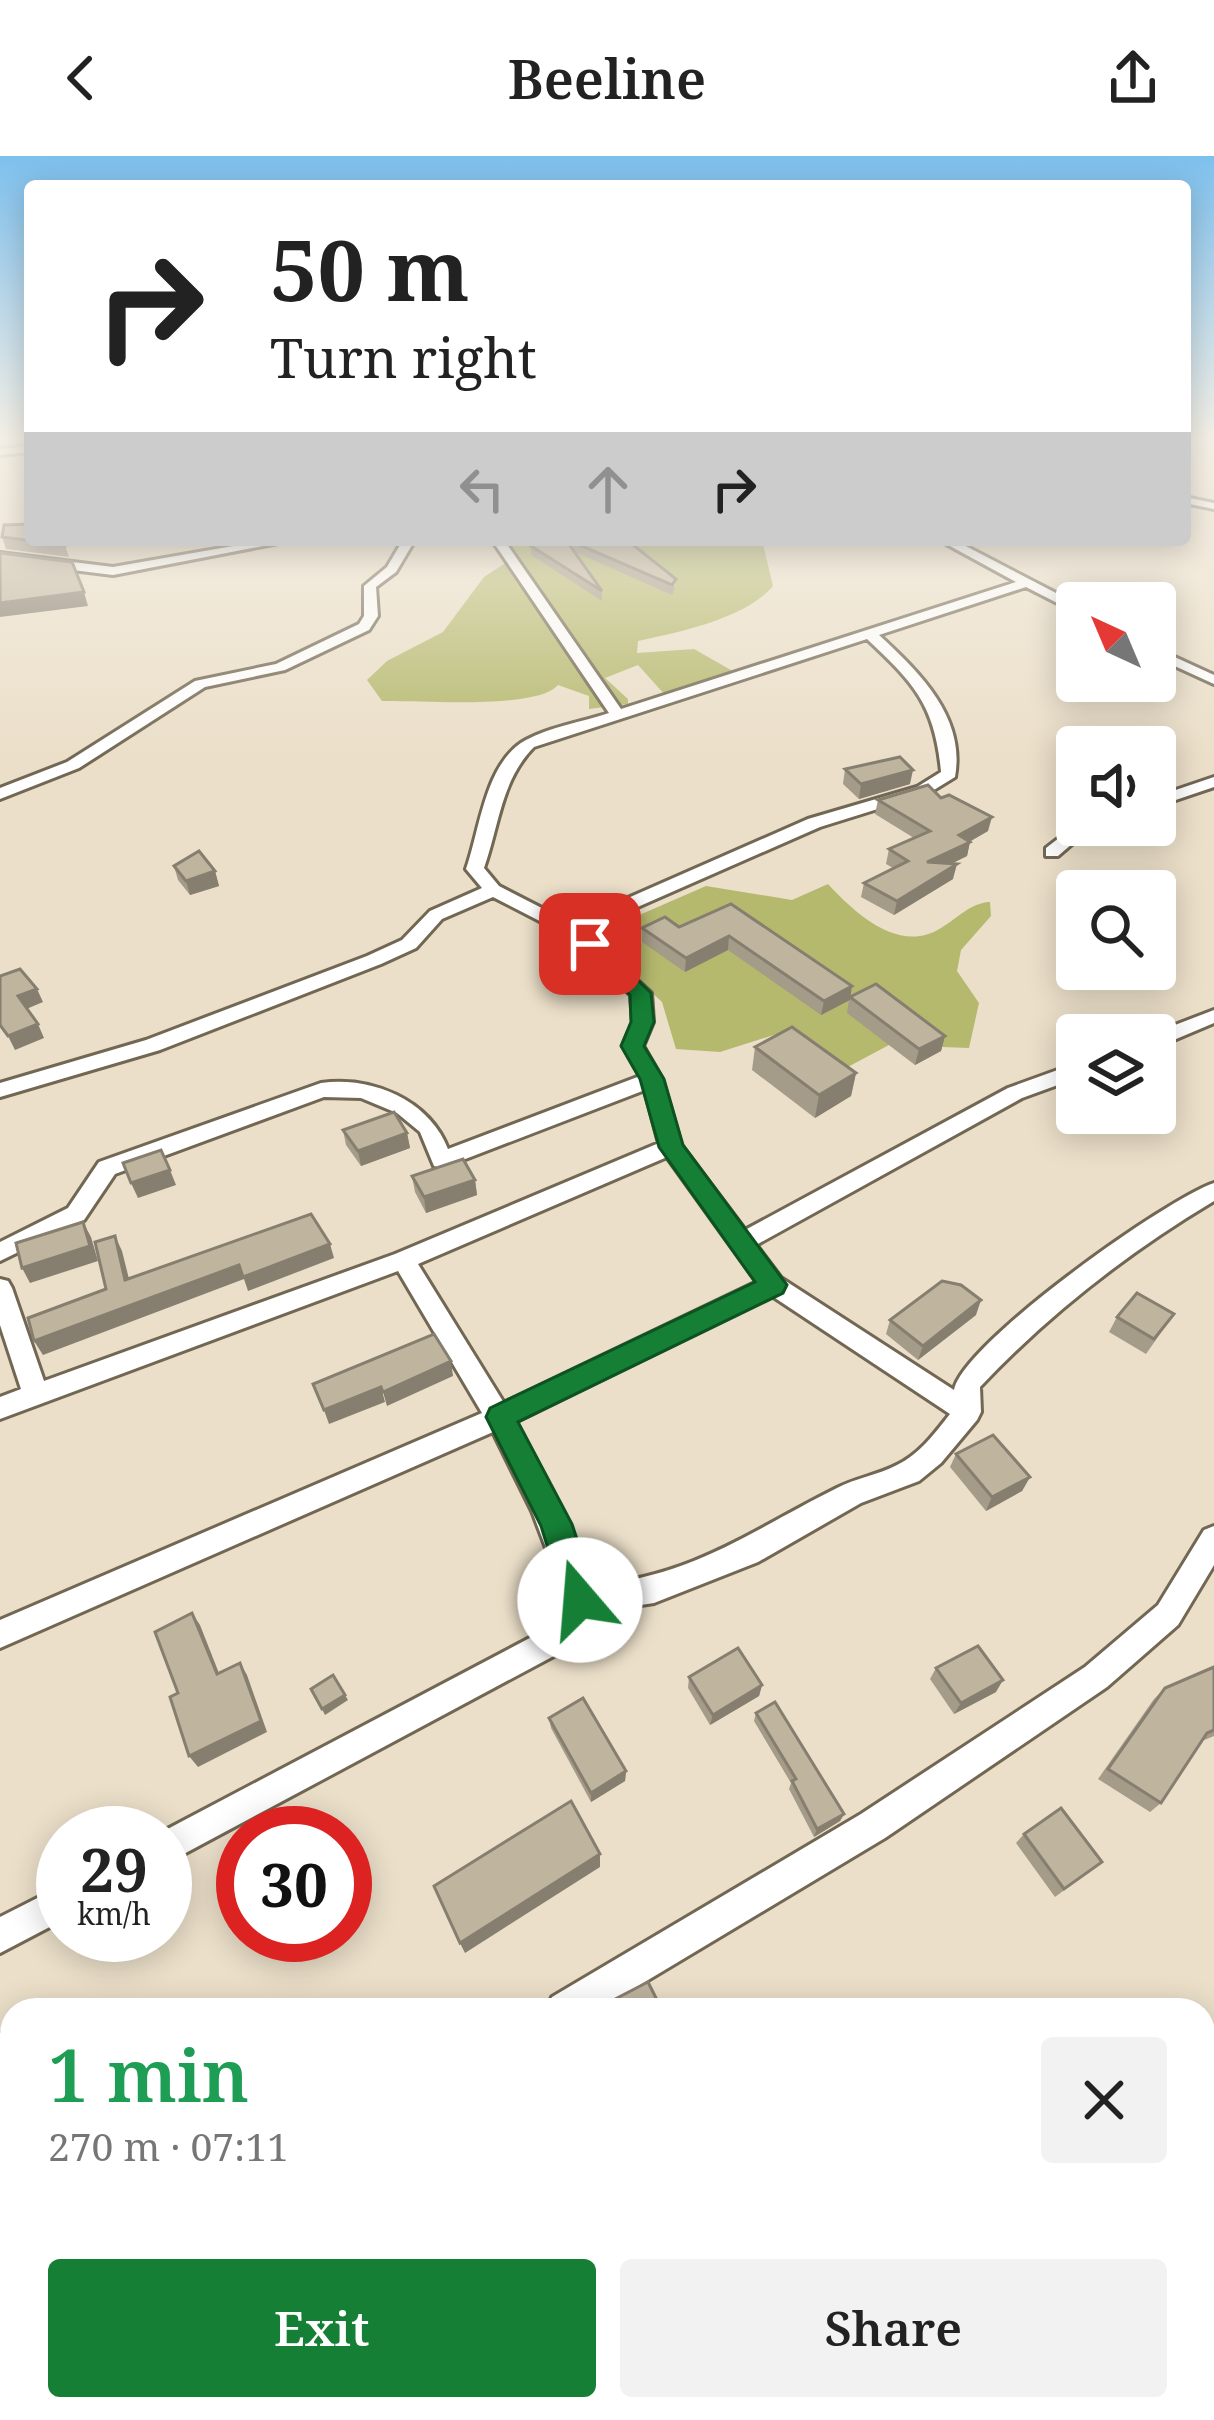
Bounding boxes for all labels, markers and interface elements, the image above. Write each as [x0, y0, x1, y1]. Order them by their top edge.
text: Beeline [508, 41, 706, 115]
icon: back [48, 45, 114, 111]
icon: share [1100, 45, 1166, 111]
text: 50 m [270, 211, 470, 326]
icon: right [72, 228, 228, 384]
text: Turn right [270, 320, 537, 394]
icon: left [449, 456, 515, 522]
icon: ahead [575, 456, 641, 522]
icon: right [701, 456, 767, 522]
north arrow [1056, 582, 1176, 702]
map controls [1056, 582, 1176, 1134]
button: sound [1056, 726, 1176, 846]
button: search [1056, 870, 1176, 990]
pin [539, 893, 641, 995]
icon: arrive [557, 911, 623, 977]
button: layers [1056, 1014, 1176, 1134]
position arrow [517, 1537, 643, 1663]
speed limit sign: 30 [216, 1806, 372, 1962]
text: 29 [80, 1828, 148, 1910]
text: km/h [77, 1893, 151, 1934]
text: 1 min [48, 2025, 249, 2123]
button: close [1041, 2037, 1167, 2163]
text: 270 m · 07:11 [48, 2119, 289, 2172]
button: Exit [48, 2259, 596, 2397]
button: Share [620, 2259, 1167, 2397]

